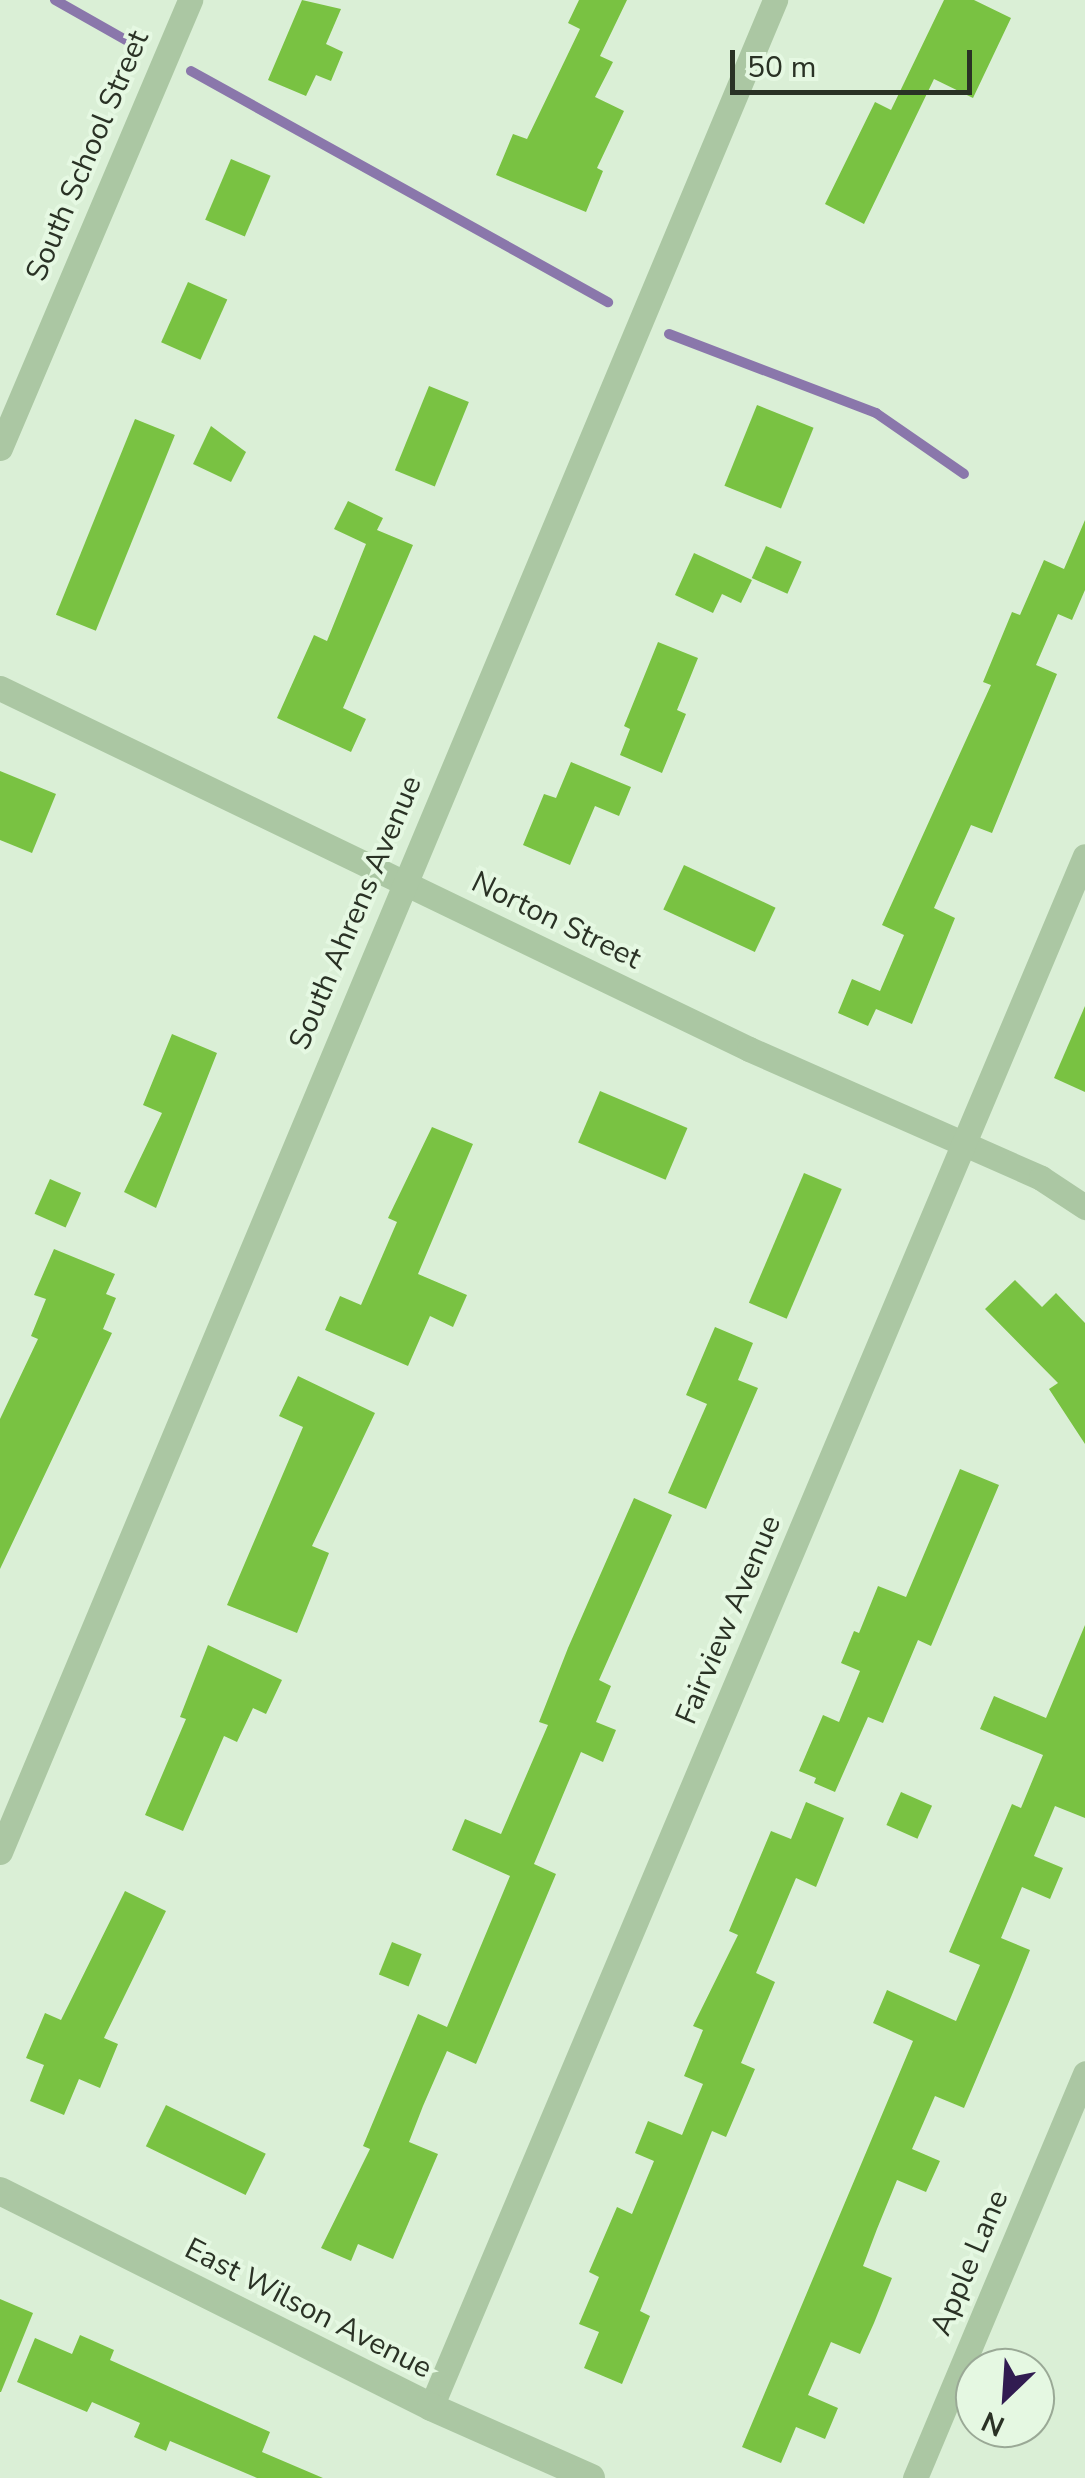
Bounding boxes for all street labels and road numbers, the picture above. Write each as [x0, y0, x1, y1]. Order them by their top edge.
street label: South School Street [19, 25, 157, 287]
street label: South Ahrens Avenue [282, 771, 430, 1055]
street label: Norton Street [465, 864, 647, 978]
street label: Fairview Avenue [669, 1510, 789, 1730]
street label: Apple Lane [923, 2185, 1017, 2341]
street label: East Wilson Avenue [179, 2231, 437, 2387]

